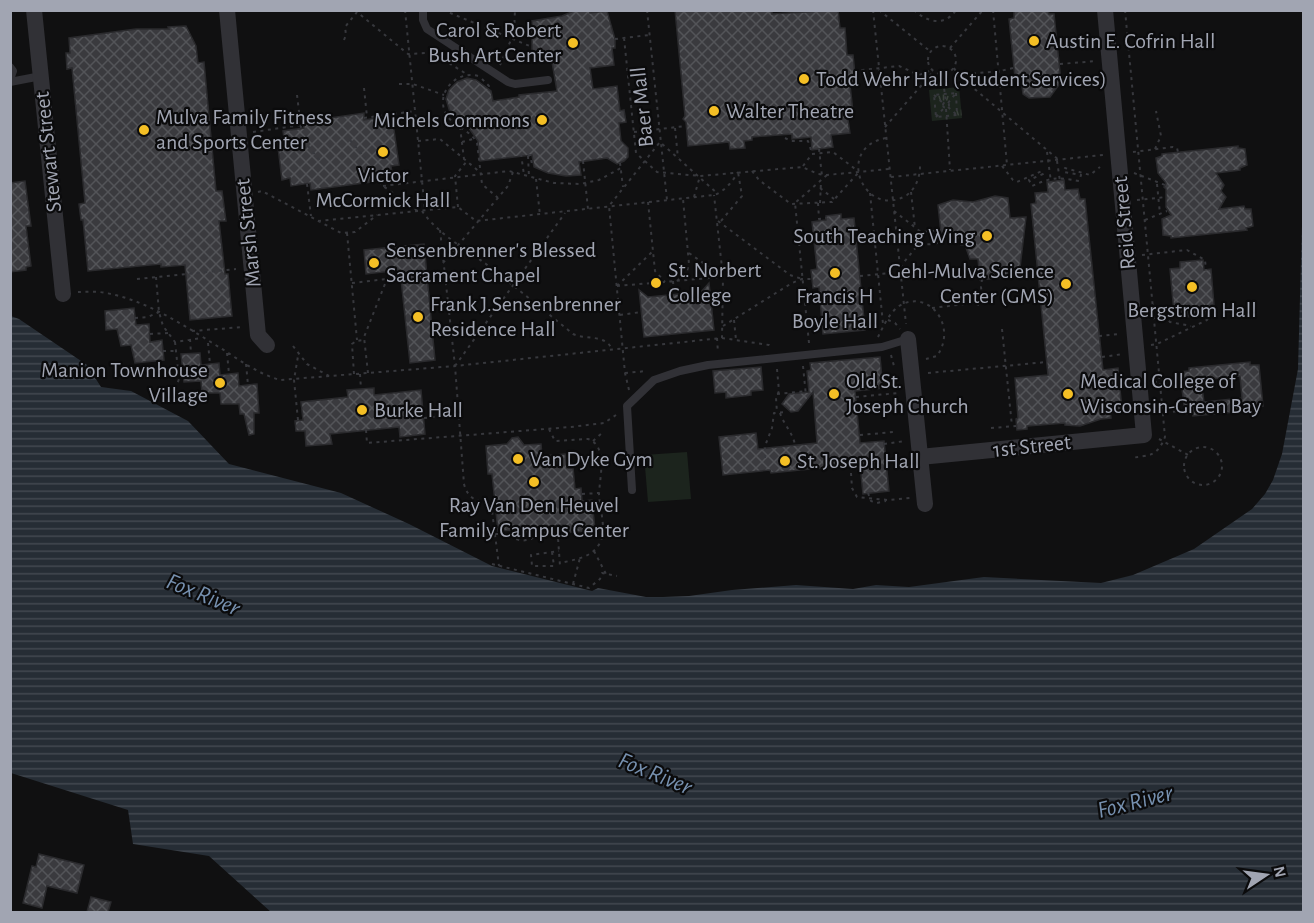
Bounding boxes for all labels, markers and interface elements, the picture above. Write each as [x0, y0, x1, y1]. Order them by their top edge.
place label: Carol & Robert Bush Art Center [428, 19, 561, 66]
place label: Austin E. Cofrin Hall [1046, 30, 1215, 52]
marker: Austin E. Cofrin Hall [1027, 34, 1041, 48]
marker: Carol & Robert Bush Art Center [566, 36, 580, 50]
street label: Baer Mall [627, 66, 657, 148]
place label: Todd Wehr Hall (Student Services) [816, 68, 1107, 90]
marker: Todd Wehr Hall (Student Services) [797, 72, 811, 86]
street label: Stewart Street [31, 91, 65, 213]
place label: Walter Theatre [726, 100, 854, 122]
marker: Walter Theatre [707, 104, 721, 118]
place label: Mulva Family Fitness and Sports Center [156, 106, 332, 153]
place label: Michels Commons [373, 109, 530, 131]
marker: Michels Commons [535, 113, 549, 127]
marker: Mulva Family Fitness and Sports Center [137, 123, 151, 137]
marker: Victor McCormick Hall [376, 145, 390, 159]
place label: Victor McCormick Hall [316, 164, 450, 211]
street label: Reid Street [1109, 175, 1139, 271]
street label: Marsh Street [231, 178, 265, 288]
place label: South Teaching Wing [793, 225, 975, 247]
marker: South Teaching Wing [980, 229, 994, 243]
place label: Sensenbrenner's Blessed Sacrament Chapel [386, 239, 596, 286]
marker: Sensenbrenner's Blessed Sacrament Chapel [367, 256, 381, 270]
place label: St. Norbert College [668, 259, 761, 306]
place label: Gehl-Mulva Science Center (GMS) [888, 260, 1054, 307]
marker: Francis H Boyle Hall [828, 266, 842, 280]
marker: St. Norbert College [649, 276, 663, 290]
marker: Gehl-Mulva Science Center (GMS) [1059, 277, 1073, 291]
marker: Bergstrom Hall [1185, 280, 1199, 294]
place label: Francis H Boyle Hall [792, 285, 878, 332]
place label: Frank J.Sensenbrenner Residence Hall [430, 293, 621, 340]
place label: Bergstrom Hall [1127, 299, 1257, 321]
marker: Frank J.Sensenbrenner Residence Hall [411, 310, 425, 324]
place label: Manion Townhouse Village [41, 359, 208, 406]
place label: Old St. Joseph Church [846, 370, 969, 417]
place label: Medical College of Wisconsin-Green Bay [1080, 370, 1262, 417]
marker: Manion Townhouse Village [213, 376, 227, 390]
marker: Old St. Joseph Church [827, 387, 841, 401]
marker: Medical College of Wisconsin-Green Bay [1061, 387, 1075, 401]
place label: Burke Hall [374, 399, 463, 421]
marker: Burke Hall [355, 403, 369, 417]
street label: 1st Street [992, 431, 1072, 461]
place label: Van Dyke Gym [530, 448, 653, 470]
place label: St. Joseph Hall [797, 450, 920, 472]
marker: Van Dyke Gym [511, 452, 525, 466]
marker: St. Joseph Hall [778, 454, 792, 468]
marker: Ray Van Den Heuvel Family Campus Center [527, 475, 541, 489]
place label: Ray Van Den Heuvel Family Campus Center [439, 494, 629, 541]
water label: Fox River [163, 569, 244, 621]
water label: Fox River [615, 748, 696, 800]
water label: Fox River [1095, 781, 1176, 823]
north arrow [1236, 845, 1296, 905]
text: N [1271, 865, 1289, 879]

